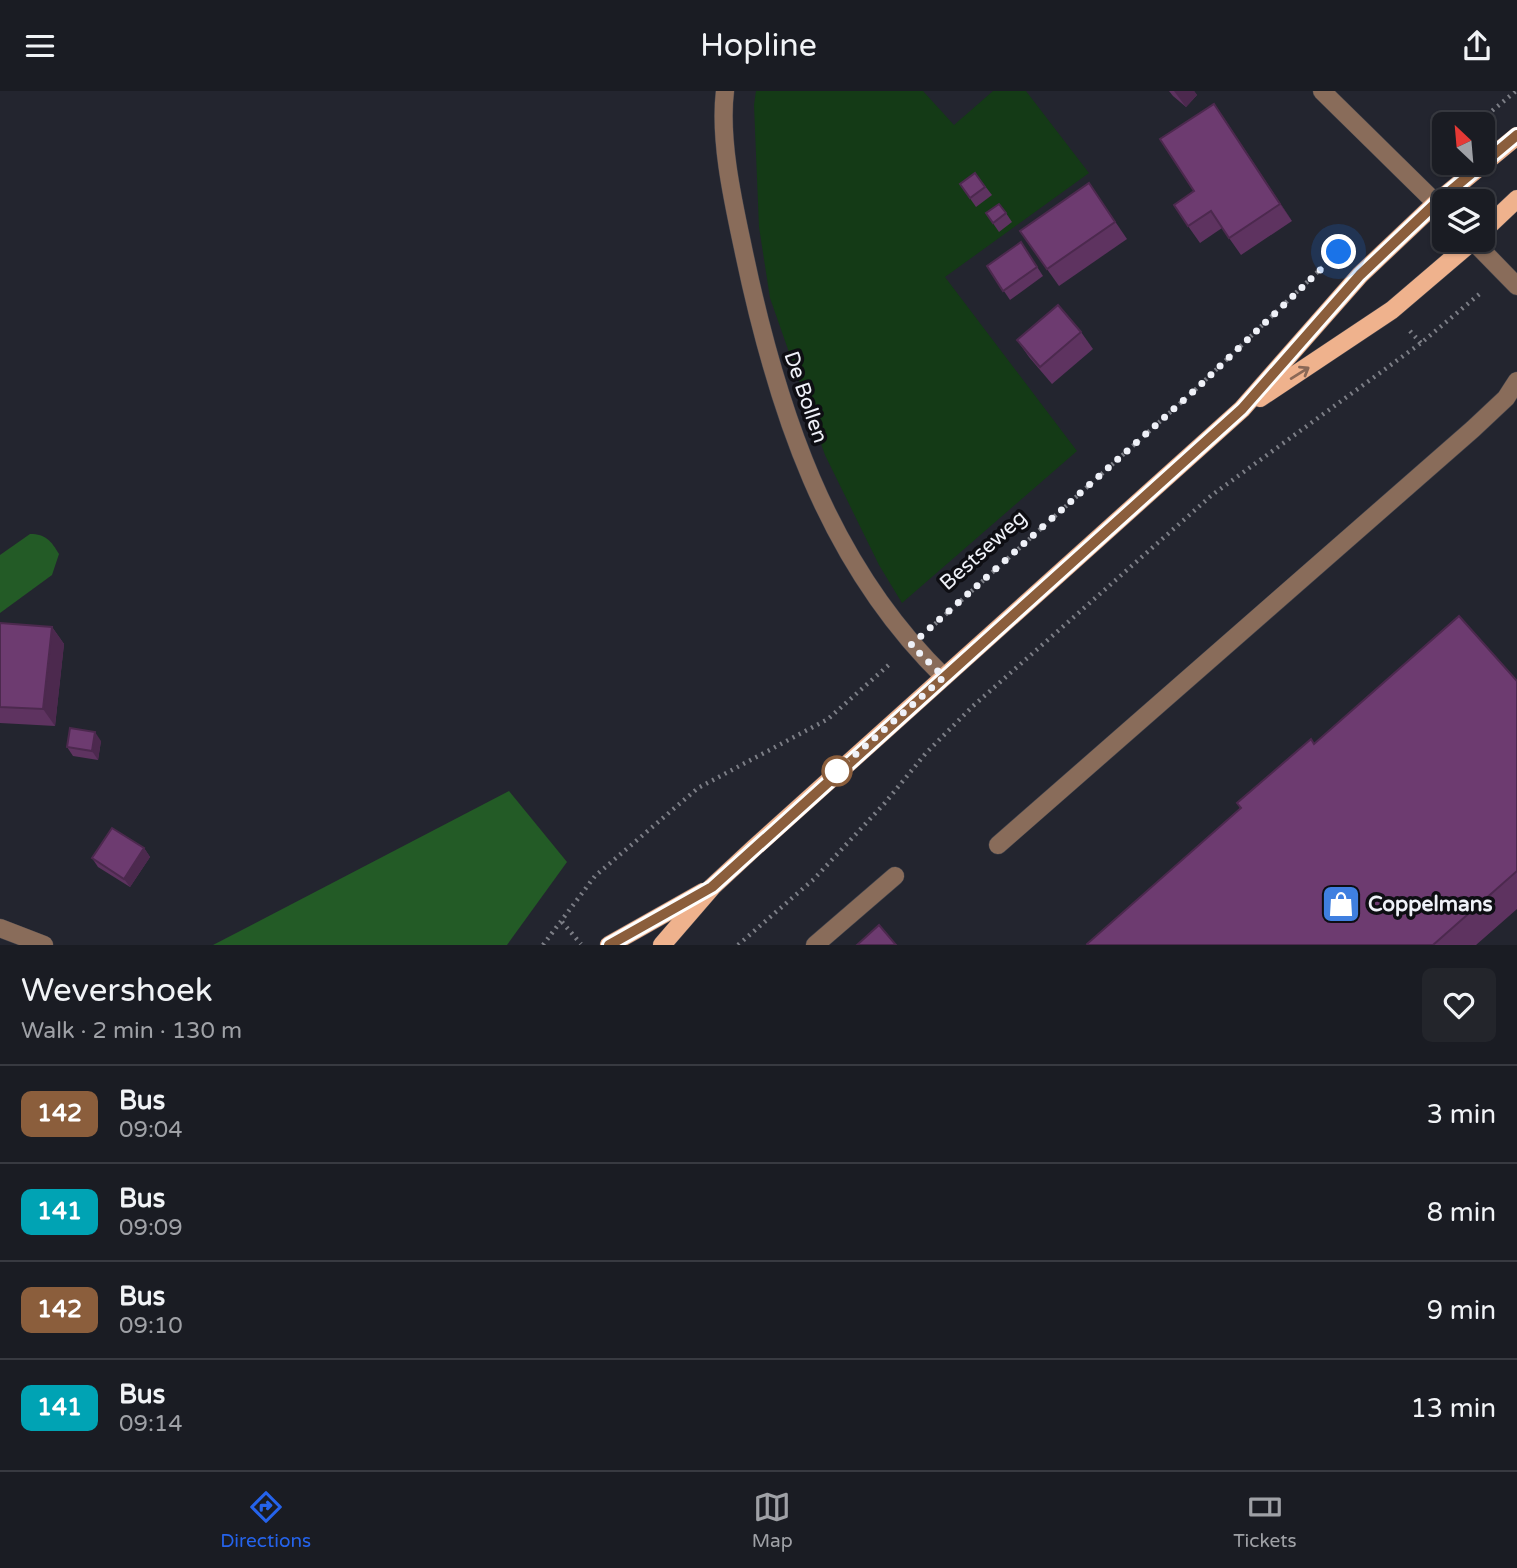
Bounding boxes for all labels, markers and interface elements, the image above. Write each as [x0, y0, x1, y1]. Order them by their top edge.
icon: menu [21, 27, 59, 65]
text: Hopline [700, 27, 817, 65]
icon: share [1458, 27, 1496, 65]
north arrow [1432, 112, 1494, 175]
map controls [1432, 112, 1495, 252]
button: layers [1432, 189, 1495, 252]
your location [1321, 234, 1356, 269]
street label: De Bollen [778, 348, 833, 446]
one-way arrow [1290, 365, 1310, 379]
street label: Bestseweg [935, 505, 1032, 596]
unlabelled marker [822, 756, 852, 786]
shop icon: Coppelmans [1320, 883, 1362, 925]
place label: Coppelmans [1368, 892, 1493, 917]
button: heart [1422, 968, 1496, 1042]
text: Wevershoek [21, 971, 213, 1010]
text: Walk · 2 min · 130 m [21, 1017, 242, 1045]
text: Bus [119, 1085, 165, 1116]
text: 142 [37, 1099, 82, 1128]
text: 3 min [1427, 1099, 1496, 1130]
text: 09:04 [119, 1116, 183, 1144]
text: Bus [119, 1183, 165, 1214]
text: 141 [37, 1197, 82, 1226]
text: 8 min [1427, 1197, 1496, 1228]
text: 09:09 [119, 1214, 183, 1242]
text: Bus [119, 1281, 165, 1312]
text: 142 [37, 1295, 82, 1324]
text: 9 min [1427, 1295, 1496, 1326]
text: 09:10 [119, 1312, 183, 1340]
text: Bus [119, 1379, 165, 1410]
text: 141 [37, 1393, 82, 1422]
text: 13 min [1410, 1393, 1496, 1424]
text: 09:14 [119, 1410, 183, 1438]
tab: Directions [220, 1488, 311, 1552]
tab: Map [752, 1488, 793, 1552]
tab: Tickets [1233, 1488, 1297, 1552]

